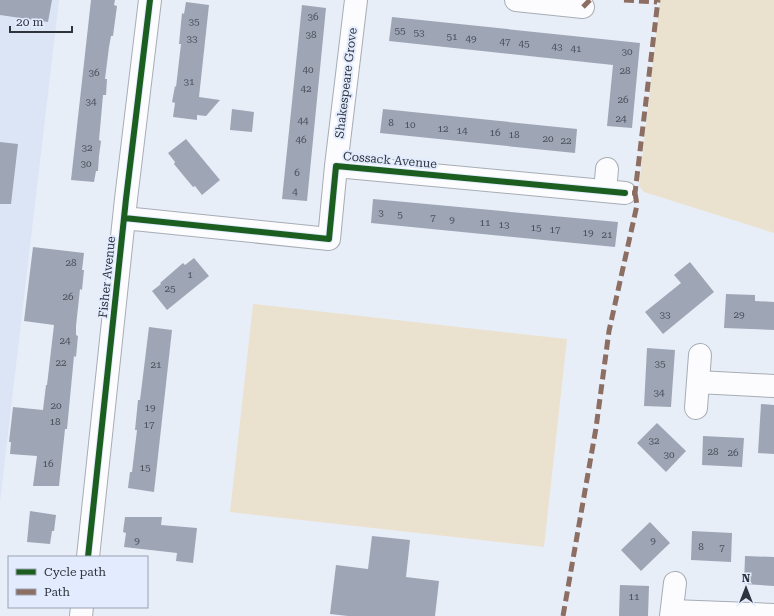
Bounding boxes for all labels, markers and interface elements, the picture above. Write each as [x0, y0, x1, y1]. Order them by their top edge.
scale bar [10, 8, 72, 34]
house number: 36 [307, 11, 319, 22]
text: 20 m [16, 15, 43, 29]
house number: 35 [188, 16, 200, 27]
house number: 55 [394, 25, 406, 36]
street label: Shakespeare Grove [332, 27, 360, 139]
house number: 53 [413, 27, 425, 38]
house number: 38 [305, 29, 317, 40]
house number: 51 [446, 31, 458, 42]
house number: 33 [186, 33, 198, 44]
house number: 49 [465, 33, 477, 44]
house number: 47 [499, 36, 511, 47]
house number: 45 [518, 38, 530, 49]
house number: 43 [551, 41, 563, 52]
house number: 41 [570, 43, 582, 54]
house number: 30 [621, 46, 633, 57]
house number: 40 [302, 64, 314, 75]
house number: 28 [619, 65, 631, 76]
house number: 36 [88, 67, 100, 78]
house number: 31 [183, 76, 195, 87]
house number: 42 [300, 83, 312, 94]
house number: 26 [617, 94, 629, 105]
house number: 34 [85, 96, 97, 107]
house number: 24 [615, 113, 627, 124]
house number: 44 [297, 115, 309, 126]
house number: 8 [388, 117, 394, 128]
house number: 10 [404, 119, 416, 130]
house number: 12 [437, 123, 449, 134]
house number: 14 [456, 125, 468, 136]
house number: 16 [489, 127, 501, 138]
house number: 18 [508, 129, 520, 140]
house number: 20 [542, 133, 554, 144]
house number: 46 [295, 134, 307, 145]
house number: 22 [560, 135, 572, 146]
house number: 32 [81, 142, 93, 153]
street label: Cossack Avenue [343, 149, 438, 171]
house number: 30 [80, 158, 92, 169]
house number: 6 [294, 167, 300, 178]
house number: 4 [292, 186, 298, 197]
house number: 3 [378, 207, 384, 218]
house number: 5 [397, 209, 403, 220]
house number: 7 [430, 212, 436, 223]
house number: 9 [449, 214, 455, 225]
house number: 11 [479, 217, 491, 228]
house number: 13 [498, 219, 510, 230]
house number: 15 [530, 222, 542, 233]
house number: 17 [549, 224, 561, 235]
house number: 19 [582, 227, 594, 238]
house number: 21 [601, 229, 613, 240]
street label: Fisher Avenue [96, 235, 118, 319]
house number: 28 [65, 257, 77, 268]
house number: 1 [187, 269, 193, 280]
house number: 25 [164, 283, 176, 294]
house number: 26 [62, 291, 74, 302]
house number: 33 [659, 309, 671, 320]
house number: 29 [733, 309, 745, 320]
house number: 24 [59, 335, 71, 346]
house number: 22 [55, 357, 67, 368]
house number: 35 [654, 358, 666, 369]
house number: 21 [150, 359, 162, 370]
house number: 34 [653, 387, 665, 398]
house number: 20 [50, 400, 62, 411]
house number: 19 [144, 402, 156, 413]
house number: 18 [49, 416, 61, 427]
house number: 17 [143, 419, 155, 430]
house number: 32 [648, 435, 660, 446]
house number: 28 [707, 446, 719, 457]
house number: 26 [727, 447, 739, 458]
house number: 30 [663, 449, 675, 460]
house number: 16 [42, 458, 54, 469]
house number: 15 [139, 462, 151, 473]
house number: 9 [134, 535, 140, 546]
house number: 9 [650, 535, 656, 546]
house number: 8 [698, 541, 704, 552]
house number: 7 [719, 542, 725, 553]
legend [8, 556, 148, 608]
text: Cycle path [44, 565, 106, 579]
north arrow [726, 568, 766, 608]
text: N [742, 572, 751, 585]
text: Path [44, 585, 70, 599]
house number: 11 [628, 591, 640, 602]

